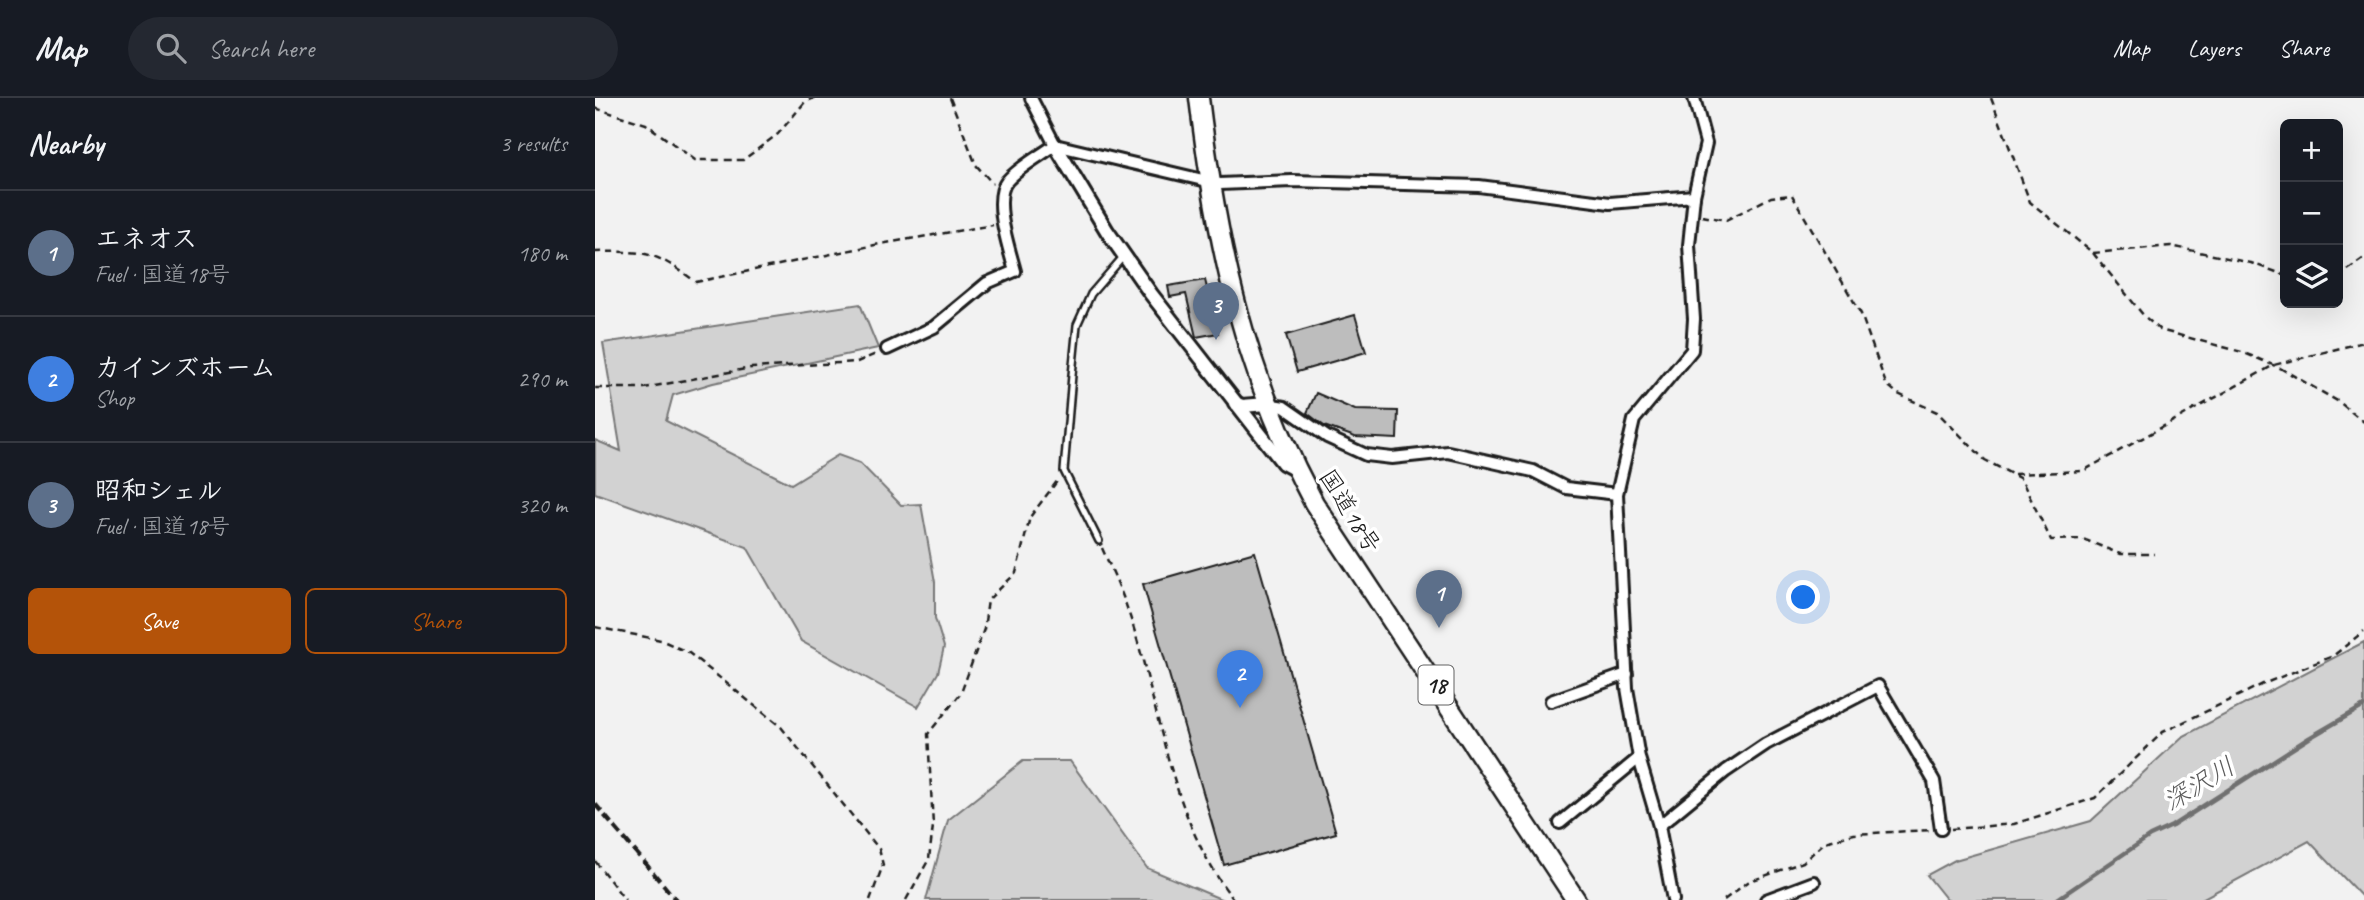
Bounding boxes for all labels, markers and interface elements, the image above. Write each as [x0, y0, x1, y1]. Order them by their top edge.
search box [128, 17, 618, 80]
text: Map [35, 27, 86, 69]
icon: search [152, 29, 190, 67]
text: Search here [208, 32, 314, 65]
text: Map [2113, 33, 2150, 63]
text: Layers [2188, 33, 2241, 63]
text: Share [2279, 33, 2329, 63]
map controls [2280, 119, 2343, 308]
button: + [2280, 119, 2343, 182]
text: Nearby [28, 125, 104, 163]
text: 3 results [500, 129, 567, 158]
button: − [2280, 182, 2343, 245]
text: エネオス [95, 222, 197, 255]
text: 1 [46, 239, 56, 268]
text: 180 m [518, 239, 567, 268]
button: layers [2280, 245, 2343, 308]
text: Fuel · 国道18号 [95, 260, 230, 289]
pin: 3 [1193, 282, 1239, 340]
text: カインズホーム [95, 351, 276, 384]
text: 2 [46, 365, 56, 394]
text: 290 m [518, 365, 567, 394]
text: Shop [95, 384, 134, 413]
street label: 国道18号 [1312, 463, 1388, 559]
text: 昭和シェル [95, 474, 223, 507]
text: 3 [46, 491, 56, 520]
text: 320 m [518, 491, 567, 520]
text: Fuel · 国道18号 [95, 512, 230, 541]
pin: 1 [1416, 570, 1462, 628]
your location [1786, 580, 1820, 614]
button: Save [28, 588, 291, 654]
button: Share [305, 588, 567, 654]
pin: 2 [1217, 650, 1263, 708]
road number: 18 [1419, 666, 1453, 705]
water label: 深沢川 [2157, 750, 2241, 818]

